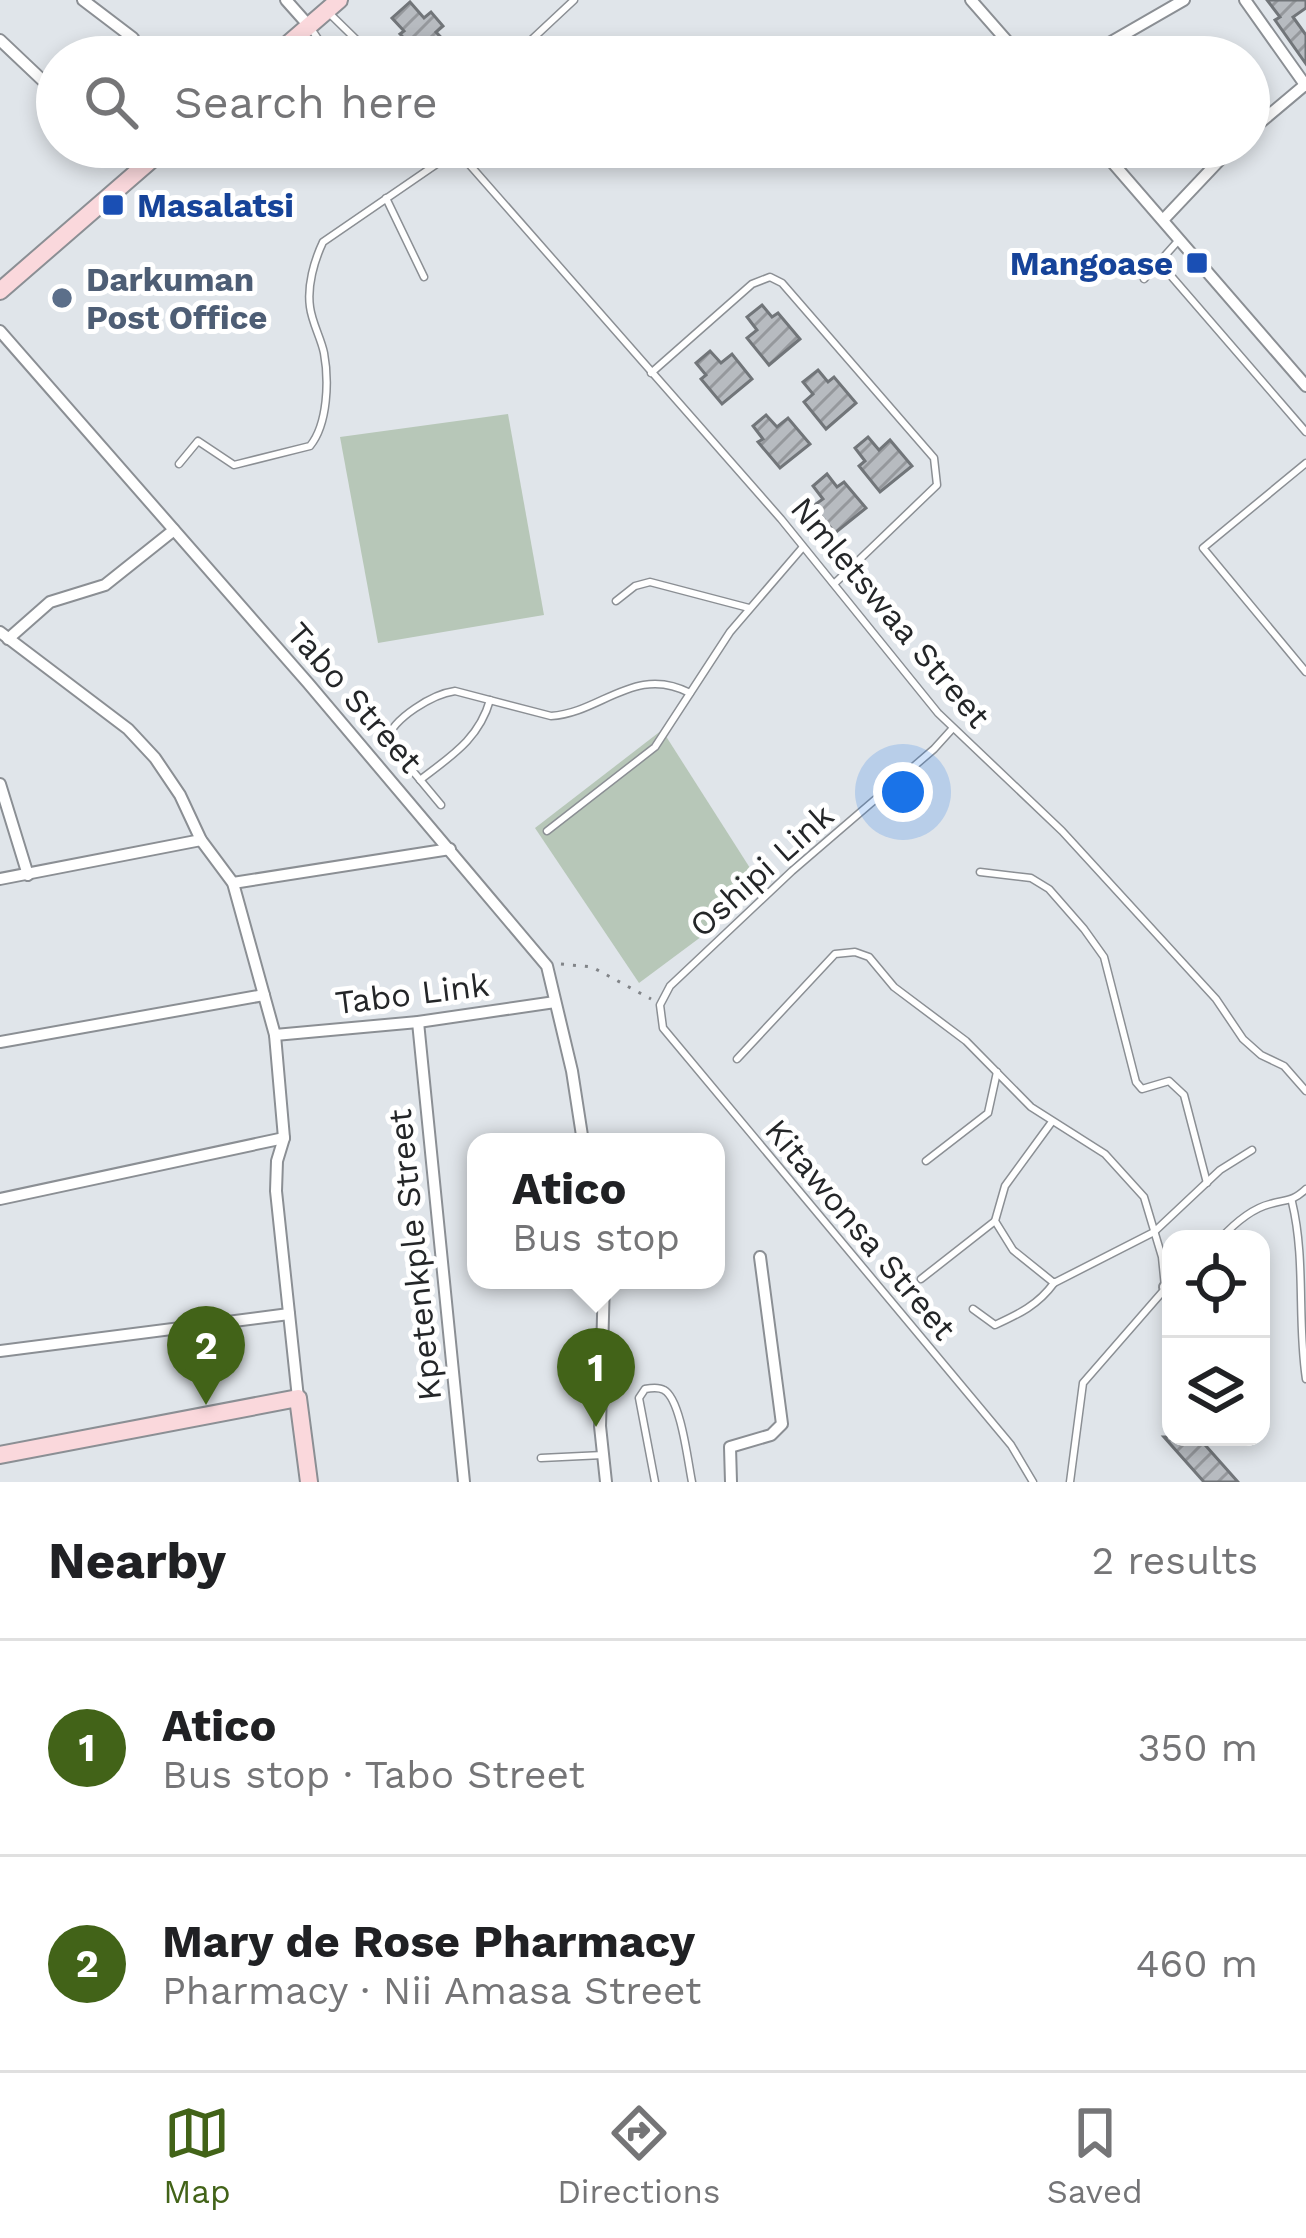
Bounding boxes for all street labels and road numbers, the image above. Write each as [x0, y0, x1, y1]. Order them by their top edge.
street label: Nmletswaa Street [783, 489, 998, 736]
street label: Tabo Street [279, 614, 431, 781]
street label: Oshipi Link [682, 796, 841, 945]
street label: Tabo Link [333, 965, 491, 1022]
street label: Kpetenkple Street [380, 1107, 449, 1403]
street label: Kitawonsa Street [757, 1111, 964, 1348]

